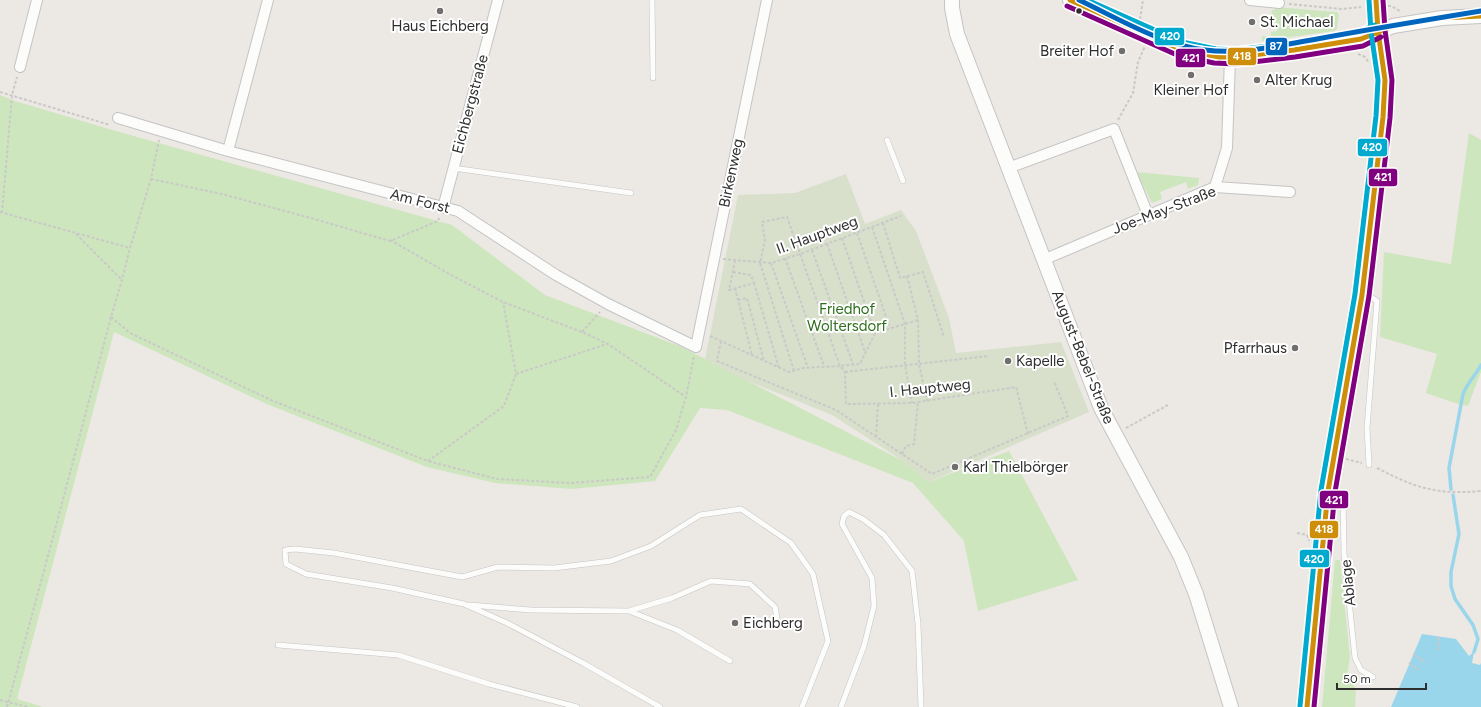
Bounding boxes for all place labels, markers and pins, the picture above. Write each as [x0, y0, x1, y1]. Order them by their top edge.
marker: Haus Eichberg [435, 6, 445, 16]
unlabelled marker [1074, 6, 1084, 16]
place label: St. Michael [1260, 13, 1334, 31]
place label: Haus Eichberg [391, 17, 489, 35]
marker: St. Michael [1247, 17, 1257, 27]
place label: Breiter Hof [1040, 42, 1114, 60]
marker: Breiter Hof [1117, 46, 1127, 56]
marker: Kleiner Hof [1186, 70, 1196, 80]
place label: Alter Krug [1265, 71, 1332, 89]
marker: Alter Krug [1252, 75, 1262, 85]
place label: Kleiner Hof [1154, 81, 1229, 99]
place label: Pfarrhaus [1224, 339, 1287, 357]
marker: Pfarrhaus [1290, 343, 1300, 353]
place label: Kapelle [1016, 352, 1065, 370]
marker: Kapelle [1003, 356, 1013, 366]
place label: Karl Thielbörger [963, 458, 1068, 476]
marker: Karl Thielbörger [950, 462, 960, 472]
place label: Eichberg [743, 614, 803, 632]
marker: Eichberg [730, 618, 740, 628]

